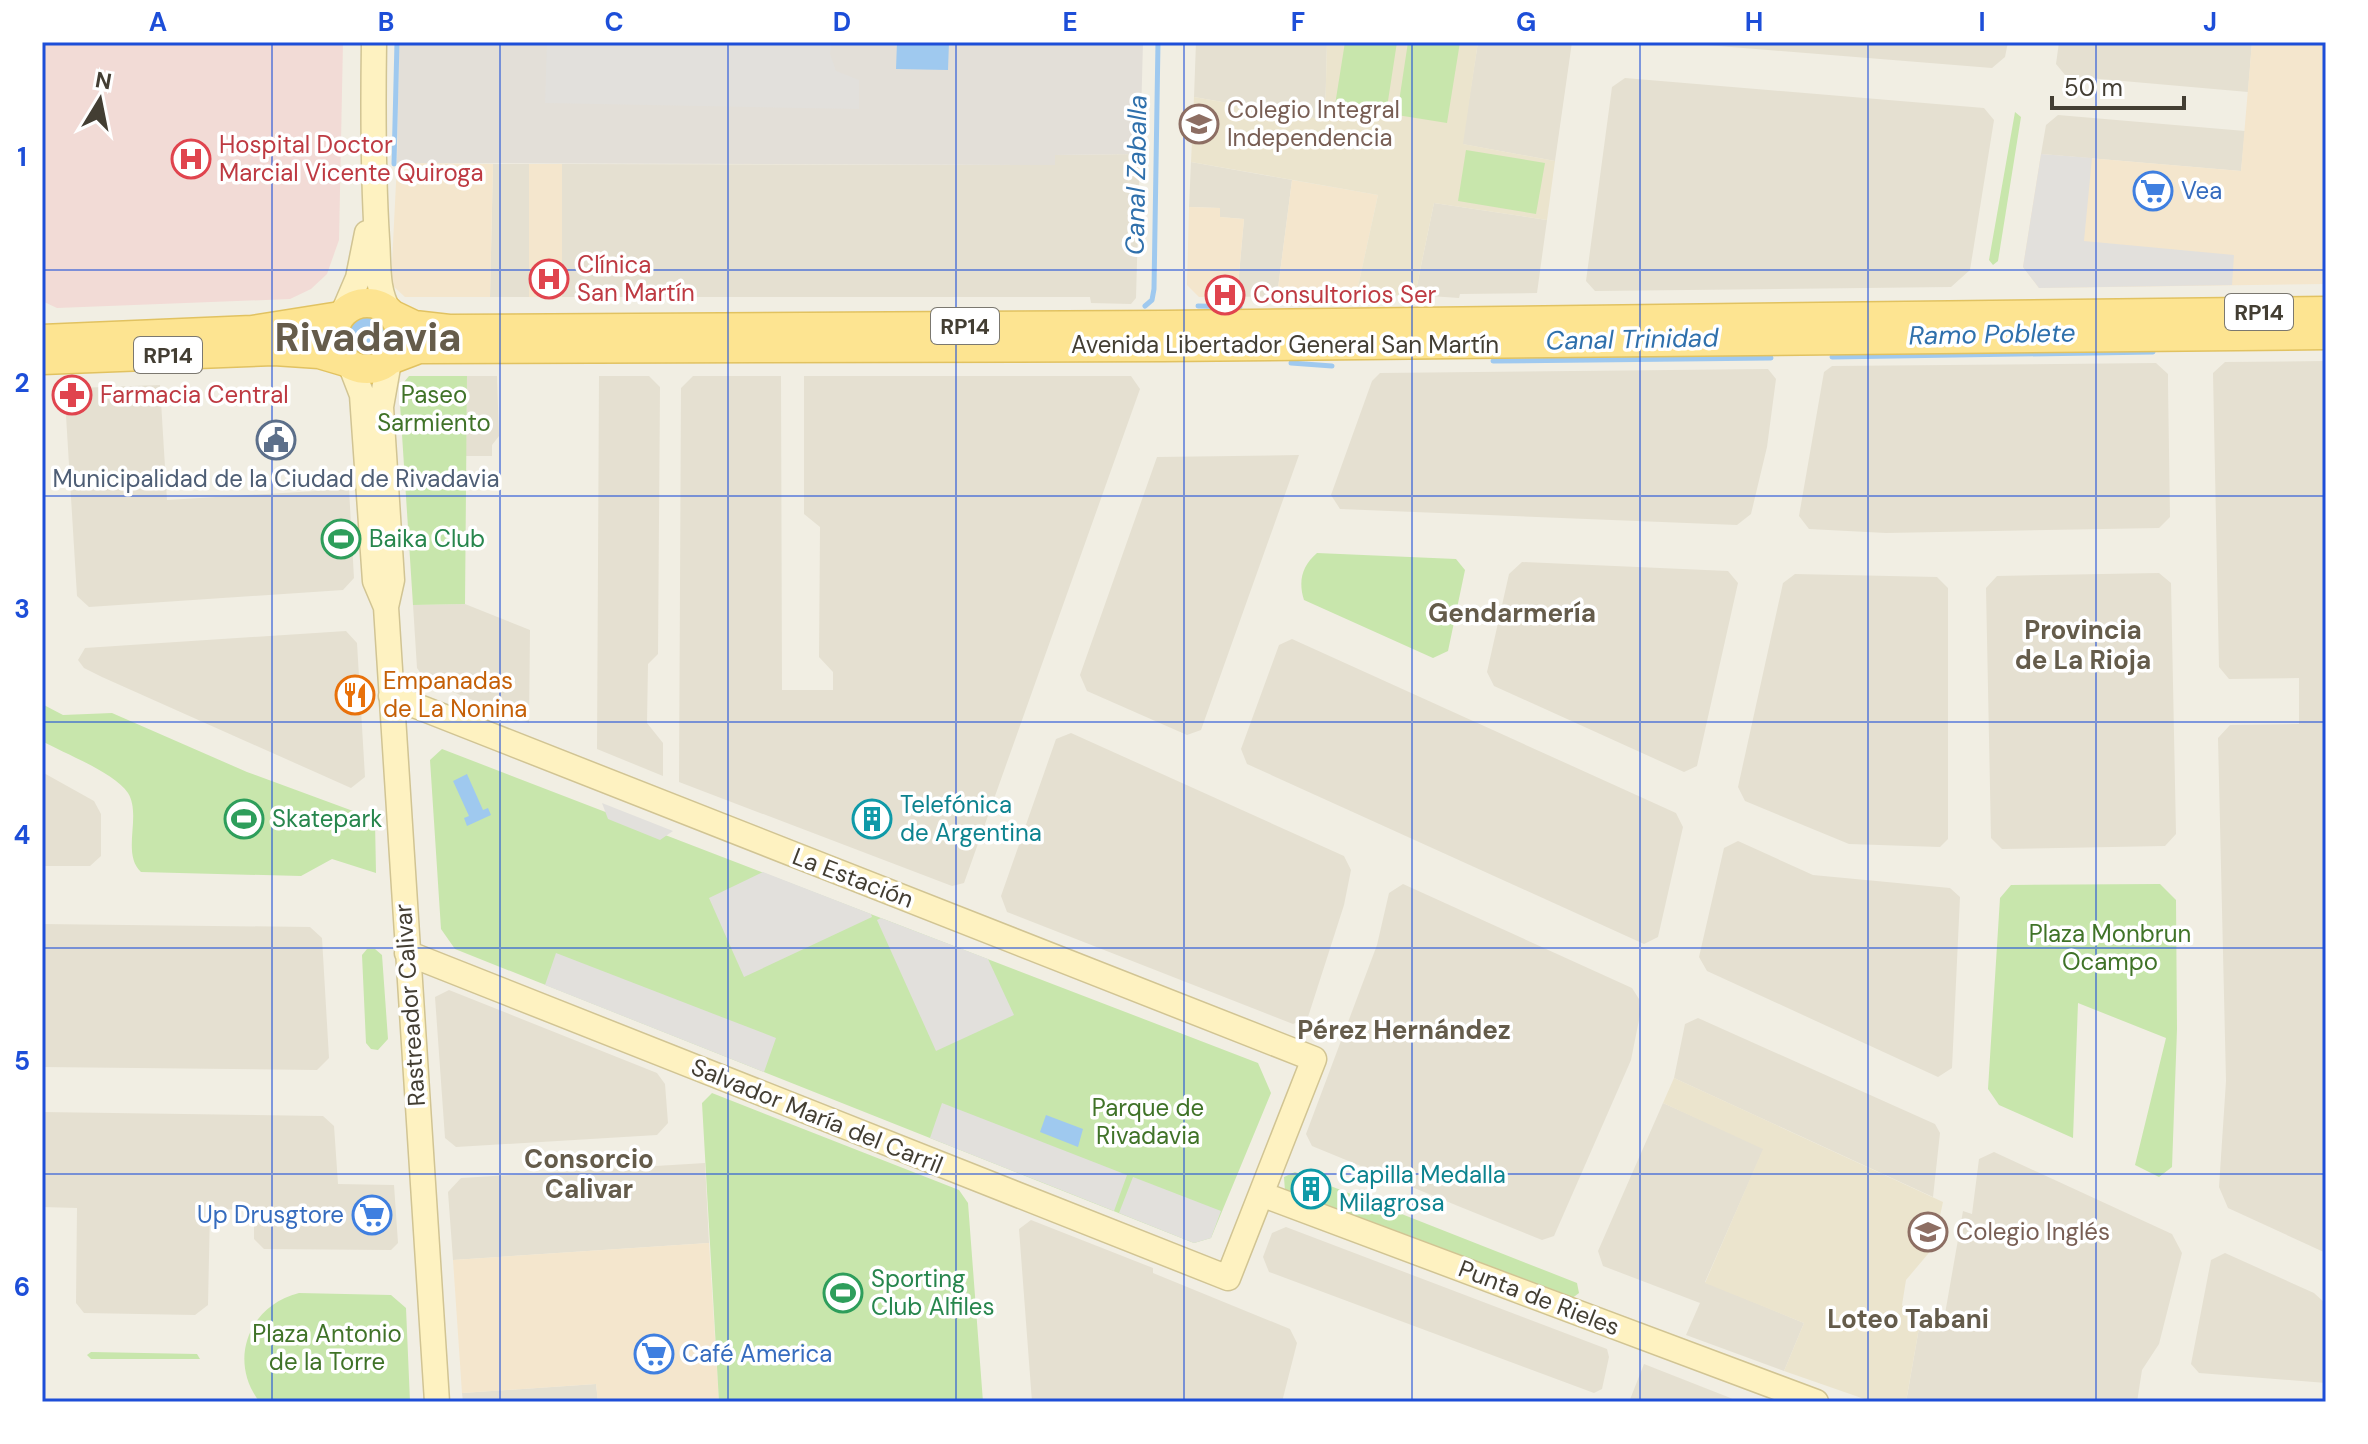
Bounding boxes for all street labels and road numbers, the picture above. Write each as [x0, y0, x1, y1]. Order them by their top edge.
road number: RP14 [2225, 294, 2293, 330]
road number: RP14 [931, 308, 999, 344]
street label: Avenida Libertador General San Martín [1071, 329, 1499, 360]
road number: RP14 [134, 337, 202, 373]
street label: La Estación [788, 840, 918, 915]
street label: Rastreador Calivar [387, 903, 432, 1107]
street label: Salvador María del Carril [687, 1051, 947, 1180]
street label: Punta de Rieles [1454, 1253, 1624, 1342]

